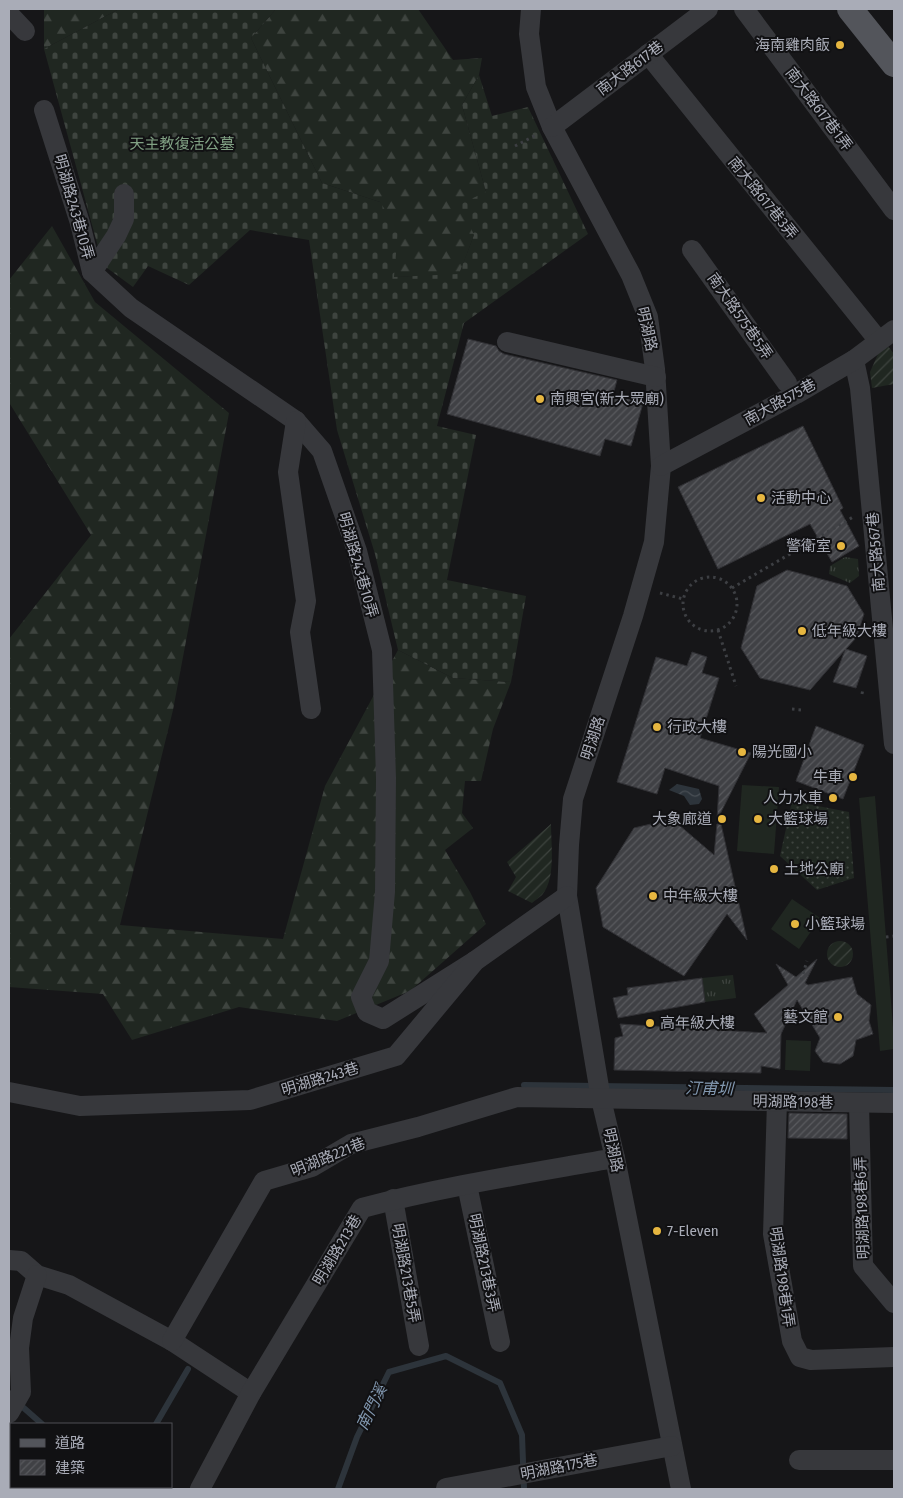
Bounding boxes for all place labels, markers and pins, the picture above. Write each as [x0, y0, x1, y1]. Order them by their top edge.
place label: 海南雞肉飯 [755, 36, 830, 54]
marker: 海南雞肉飯 [834, 39, 846, 51]
place label: 南興宮(新大眾廟) [550, 390, 664, 408]
marker: 南興宮(新大眾廟) [534, 393, 546, 405]
place label: 活動中心 [771, 489, 831, 507]
marker: 活動中心 [755, 492, 767, 504]
place label: 警衛室 [786, 537, 831, 555]
marker: 警衛室 [835, 540, 847, 552]
place label: 低年級大樓 [812, 622, 887, 640]
marker: 低年級大樓 [796, 625, 808, 637]
place label: 行政大樓 [667, 718, 727, 736]
marker: 行政大樓 [651, 721, 663, 733]
place label: 陽光國小 [752, 743, 812, 761]
marker: 陽光國小 [736, 746, 748, 758]
place label: 牛車 [813, 768, 843, 786]
marker: 牛車 [847, 771, 859, 783]
place label: 人力水車 [763, 789, 823, 807]
marker: 人力水車 [827, 792, 839, 804]
place label: 大象廊道 [652, 810, 712, 828]
place label: 大籃球場 [768, 810, 828, 828]
marker: 大象廊道 [716, 813, 728, 825]
marker: 大籃球場 [752, 813, 764, 825]
place label: 土地公廟 [784, 860, 844, 878]
marker: 土地公廟 [768, 863, 780, 875]
place label: 中年級大樓 [663, 887, 738, 905]
marker: 中年級大樓 [647, 890, 659, 902]
place label: 小籃球場 [805, 915, 865, 933]
marker: 小籃球場 [789, 918, 801, 930]
place label: 藝文館 [783, 1008, 828, 1026]
marker: 藝文館 [832, 1011, 844, 1023]
place label: 高年級大樓 [660, 1014, 735, 1032]
marker: 高年級大樓 [644, 1017, 656, 1029]
place label: 7-Eleven [667, 1222, 719, 1240]
marker: 7-Eleven [651, 1225, 663, 1237]

